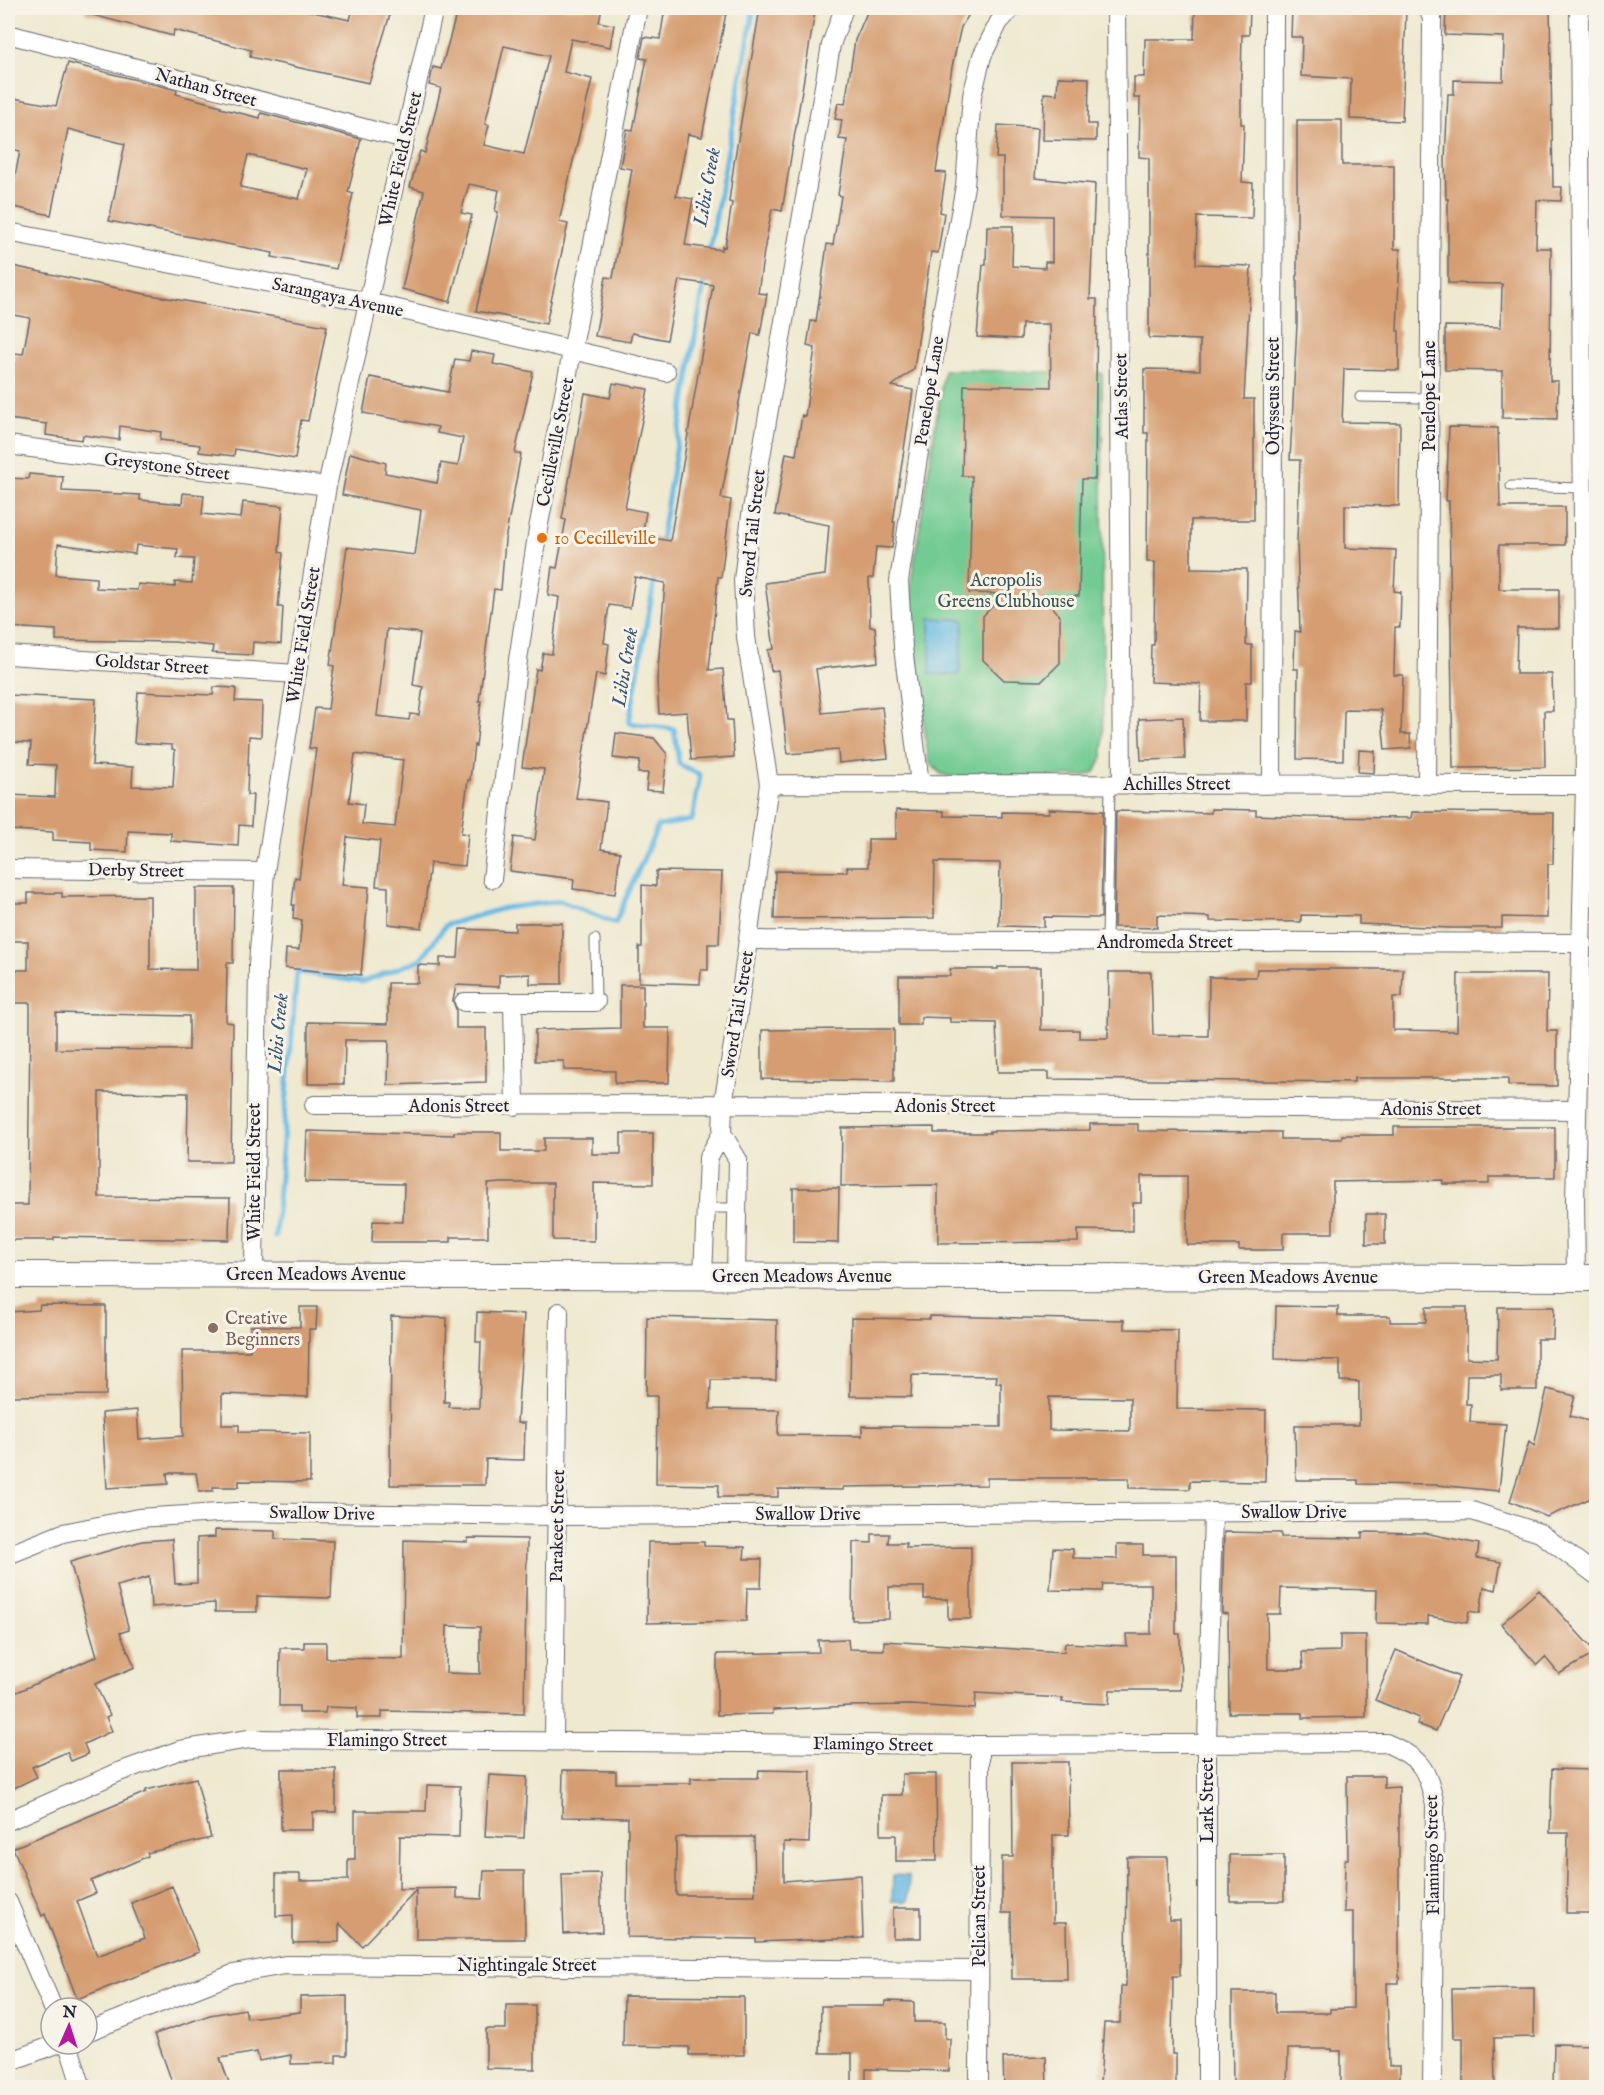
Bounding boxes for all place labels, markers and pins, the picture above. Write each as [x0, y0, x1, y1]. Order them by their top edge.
place label: 10 Cecilleville [554, 528, 656, 551]
marker: 10 Cecilleville [535, 531, 549, 545]
place label: Creative Beginners [225, 1308, 300, 1352]
marker: Creative Beginners [206, 1321, 220, 1335]

